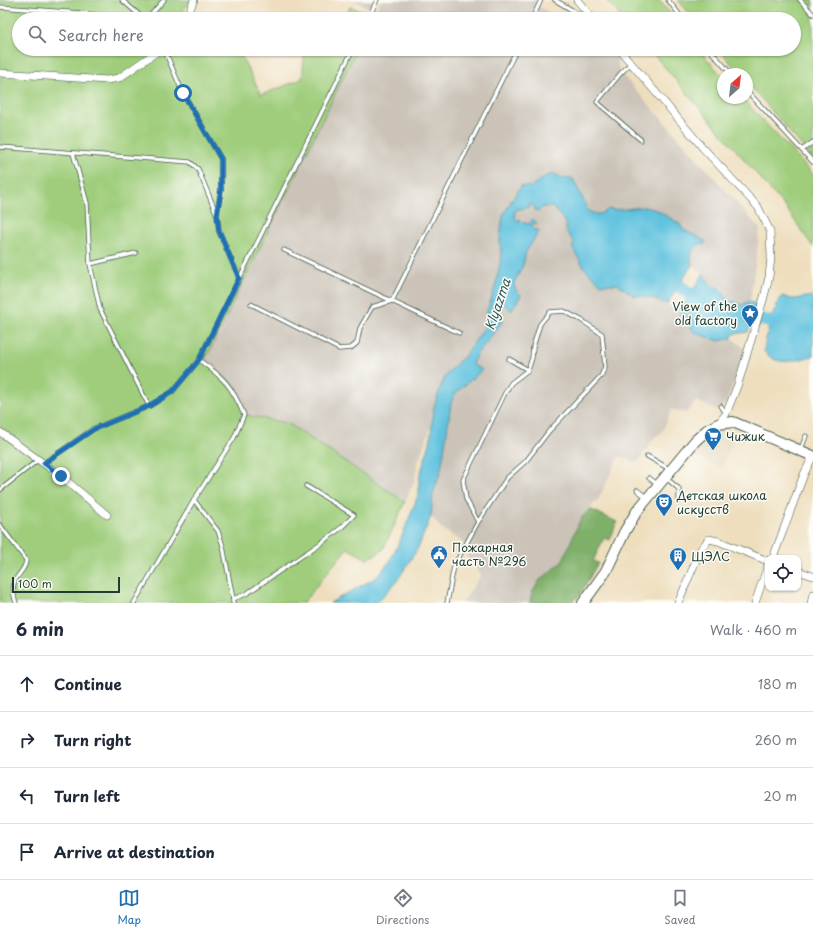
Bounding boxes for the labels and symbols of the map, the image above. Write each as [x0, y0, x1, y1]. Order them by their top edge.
north arrow [717, 68, 753, 104]
route start [174, 84, 192, 102]
water label: Klyazma [479, 275, 515, 332]
place label: View of the old factory [672, 297, 737, 329]
place icon: View of the old factory [740, 303, 760, 328]
supermarket icon: Чижик [703, 426, 723, 451]
place label: Чижик [726, 427, 766, 445]
route end [52, 467, 70, 485]
place label: Детская школа искусств [676, 486, 767, 518]
theatre icon: Детская школа искусств [654, 492, 674, 517]
place label: Пожарная часть №296 [452, 538, 526, 570]
public building icon: Пожарная часть №296 [429, 544, 449, 569]
building icon: ЩЭЛС [668, 546, 688, 571]
place label: ЩЭЛС [691, 547, 730, 565]
scale bar [12, 575, 120, 594]

